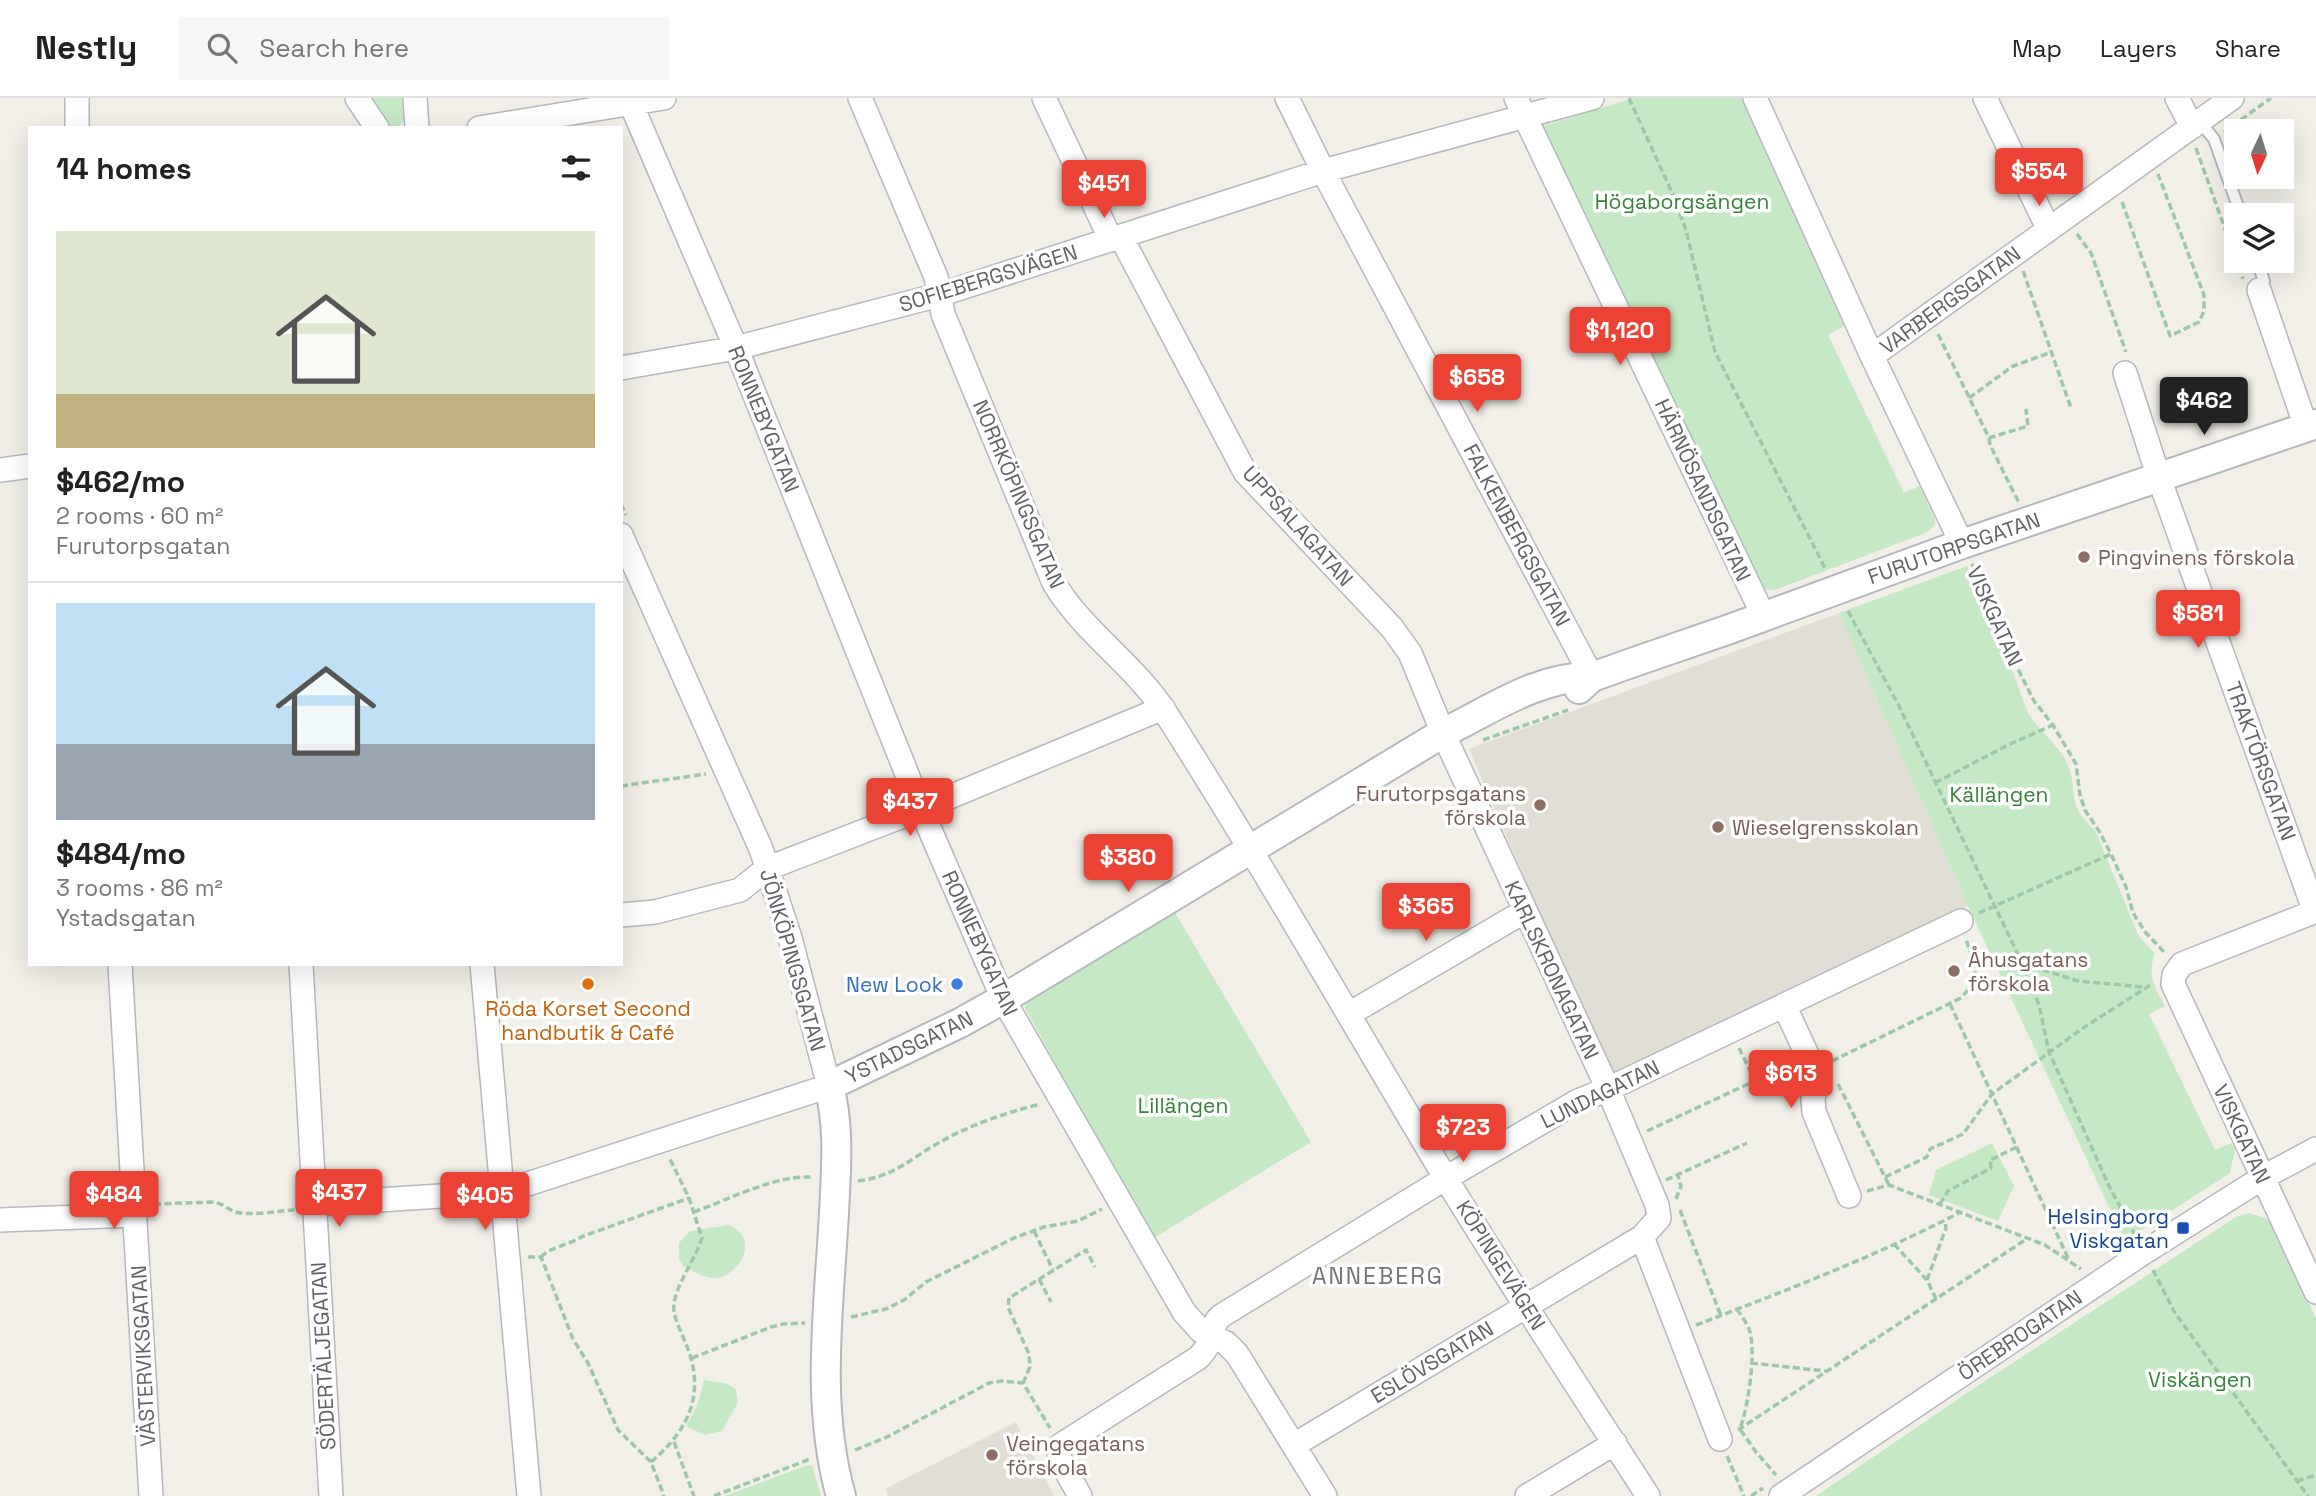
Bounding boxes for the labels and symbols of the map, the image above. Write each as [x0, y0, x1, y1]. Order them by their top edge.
north arrow [2224, 119, 2294, 189]
pin: $554 [1998, 148, 2080, 208]
pin: $451 [1063, 160, 1145, 220]
park label: Högaborgsängen [1595, 188, 1769, 215]
street label: SOFIEBERGSVÄGEN [896, 238, 1080, 318]
street label: VARBERGSGATAN [1874, 240, 2026, 360]
pin: $1,120 [1563, 308, 1677, 367]
street label: RONNEBYGATAN [722, 342, 806, 496]
pin: $658 [1436, 354, 1518, 414]
pin: $462 [2163, 378, 2245, 437]
street label: HÄRNÖSANDSGATAN [1649, 394, 1757, 586]
street label: NORRKÖPINGSGATAN [967, 395, 1071, 593]
street label: FALKENBERGSGATAN [1457, 439, 1577, 631]
street label: UPPSALAGATAN [1237, 460, 1359, 592]
street label: FURUTORPSGATAN [1864, 506, 2044, 590]
place label: Pingvinens förskola [2098, 544, 2295, 571]
marker: Pingvinens förskola [2076, 549, 2092, 565]
street label: VISKGATAN [1961, 562, 2029, 670]
pin: $581 [2157, 590, 2239, 650]
street label: TRAKTÖRSGATAN [2220, 678, 2302, 844]
pin: $437 [869, 778, 951, 838]
place label: Furutorpsgatans förskola [1356, 780, 1526, 831]
park label: Källängen [1950, 781, 2048, 808]
marker: Furutorpsgatans förskola [1532, 797, 1548, 813]
place label: Wieselgrensskolan [1732, 814, 1919, 841]
marker: Wieselgrensskolan [1710, 819, 1726, 835]
pin: $380 [1087, 834, 1169, 894]
street label: JÖNKÖPINGSGATAN [754, 866, 832, 1054]
street label: RONNEBYGATAN [936, 866, 1024, 1020]
street label: KARLSKRONAGATAN [1499, 876, 1605, 1064]
pin: $365 [1385, 884, 1467, 943]
place label: Åhusgatans förskola [1968, 946, 2088, 997]
marker: Åhusgatans förskola [1946, 963, 1962, 979]
place label: New Look [846, 971, 943, 998]
marker: Röda Korset Second handbutik & Café [580, 976, 596, 992]
marker: New Look [949, 976, 965, 992]
place label: Röda Korset Second handbutik & Café [485, 995, 691, 1046]
street label: YSTADSGATAN [841, 1004, 977, 1090]
pin: $613 [1750, 1051, 1832, 1110]
street label: LUNDAGATAN [1536, 1054, 1664, 1134]
street label: VISKGATAN [2207, 1080, 2277, 1188]
park label: Lillängen [1138, 1092, 1228, 1119]
pin: $723 [1422, 1104, 1504, 1164]
pin: $437 [298, 1170, 380, 1229]
pin: $484 [73, 1172, 155, 1231]
pin: $405 [444, 1172, 526, 1232]
street label: KÖPINGEVÄGEN [1450, 1195, 1552, 1335]
place label: Helsingborg Viskgatan [2048, 1203, 2169, 1254]
marker: Helsingborg Viskgatan [2175, 1220, 2191, 1236]
street label: SÖDERTÄLJEGATAN [305, 1261, 341, 1451]
district label: ANNEBERG [1312, 1261, 1444, 1291]
street label: VÄSTERVIKSGATAN [125, 1265, 161, 1447]
street label: ÖREBROGATAN [1953, 1284, 2087, 1386]
street label: ESLÖVSGATAN [1366, 1315, 1498, 1409]
park label: Viskängen [2148, 1366, 2252, 1393]
place label: Veingegatans förskola [1006, 1430, 1145, 1481]
marker: Veingegatans förskola [984, 1447, 1000, 1463]

